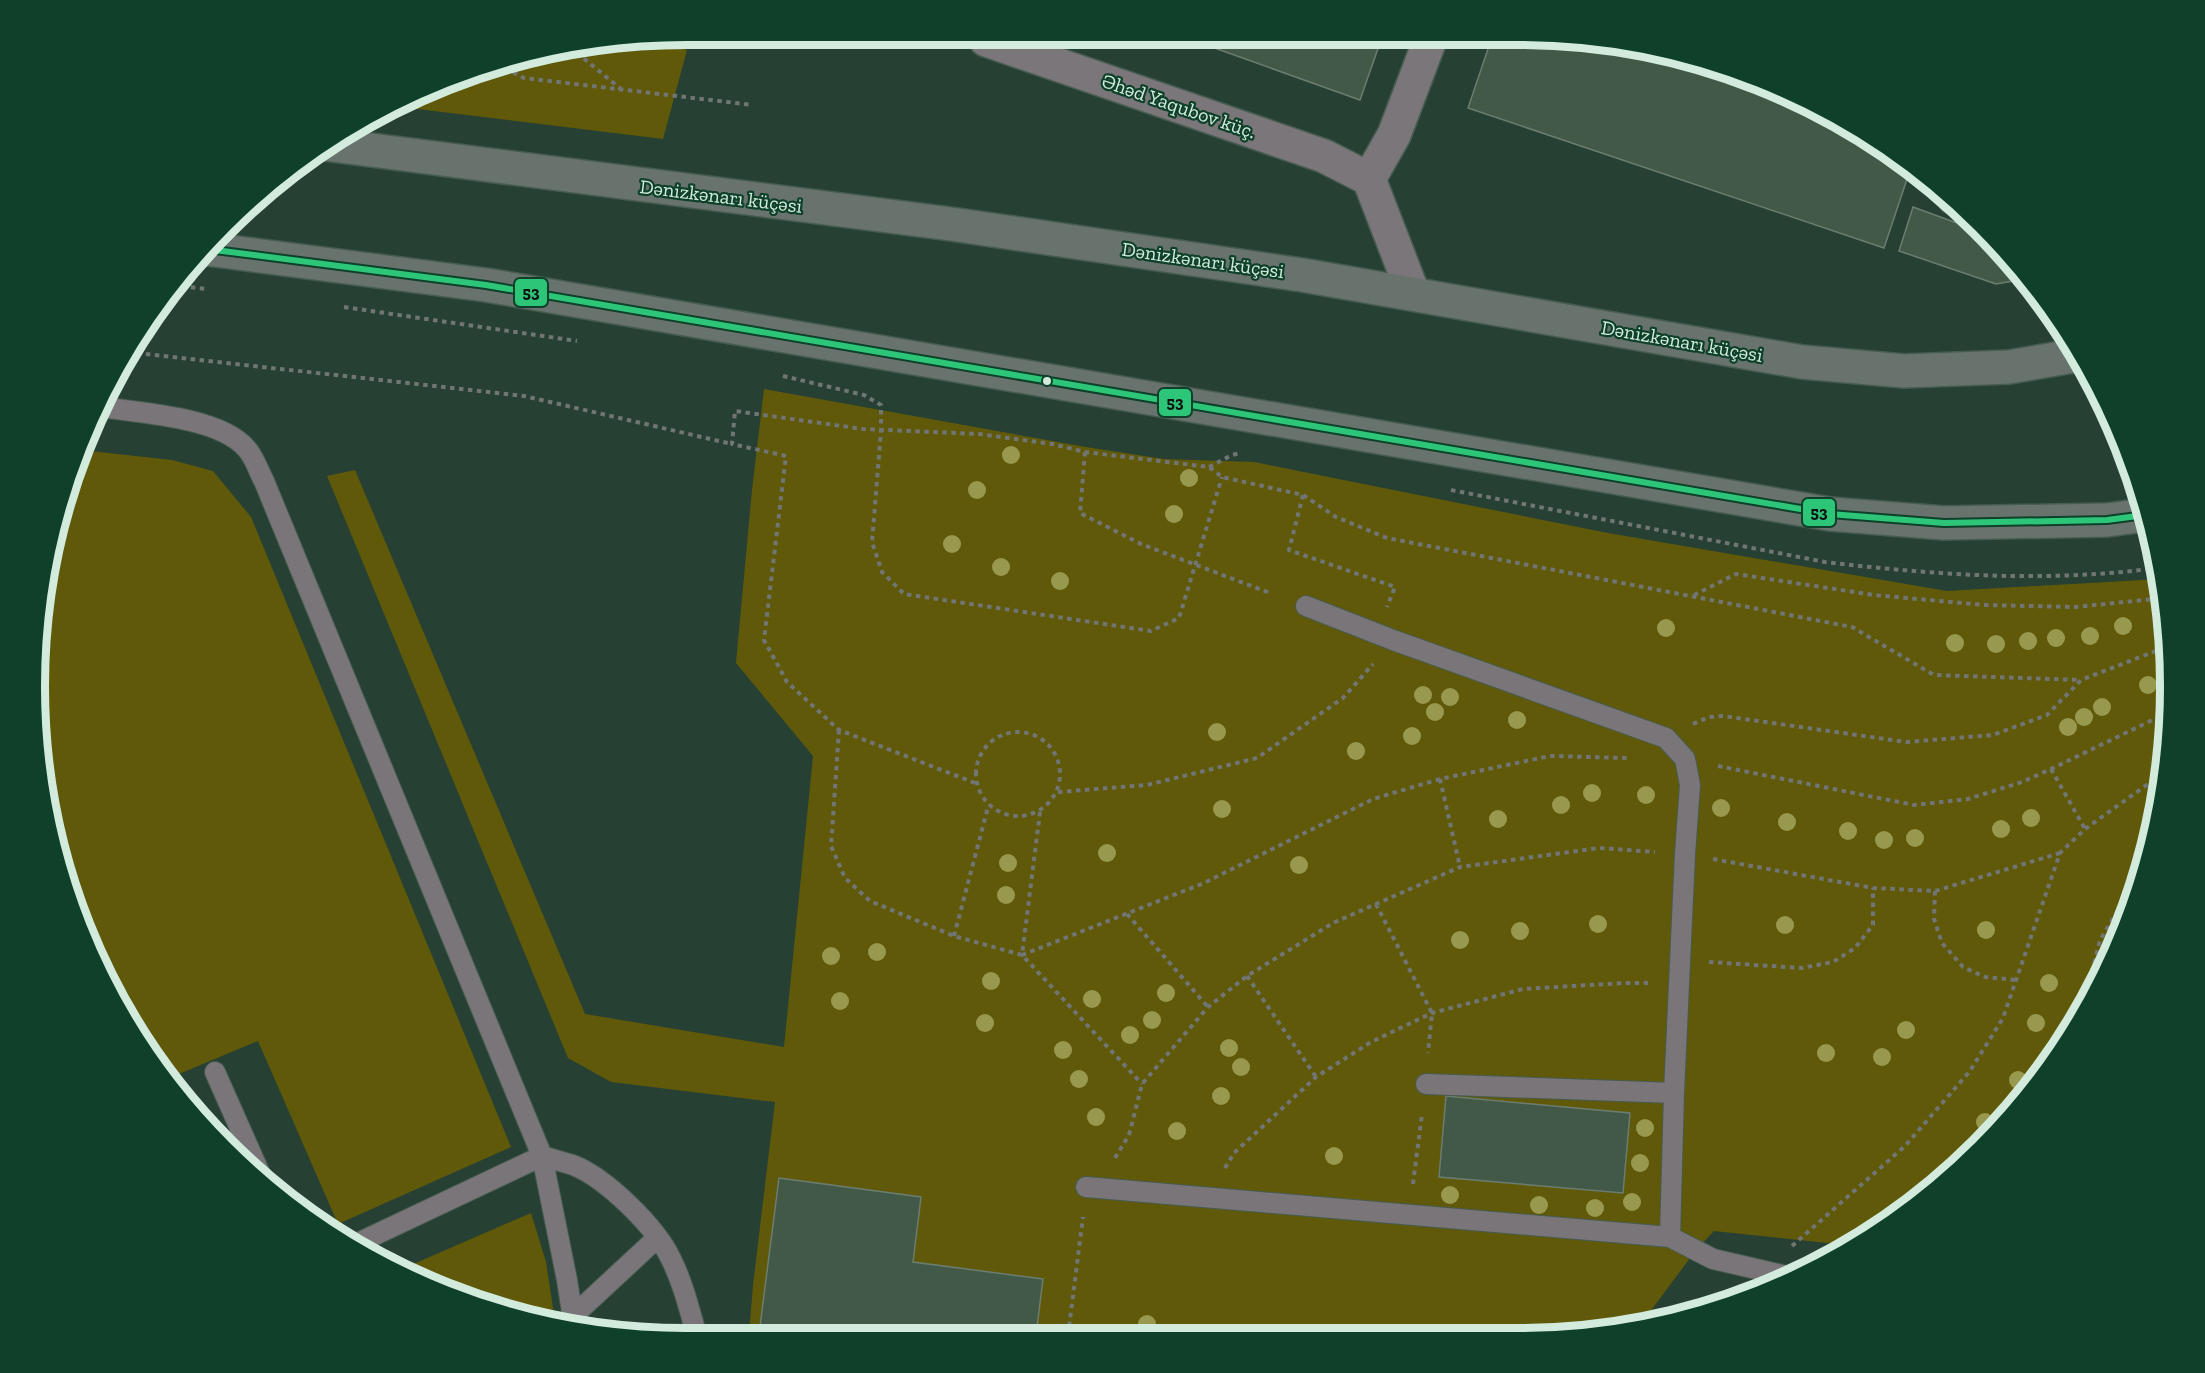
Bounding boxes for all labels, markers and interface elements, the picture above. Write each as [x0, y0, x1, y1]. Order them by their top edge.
street label: Əhəd Yaqubov küç. [1099, 68, 1259, 144]
street label: Dənizkənarı küçəsi [638, 174, 804, 218]
street label: Dənizkənarı küçəsi [1120, 237, 1286, 283]
line badge: 53 [514, 278, 548, 307]
text: 53 [523, 283, 540, 302]
street label: Dənizkənarı küçəsi [1599, 315, 1765, 367]
unlabelled marker [1041, 375, 1053, 387]
line badge: 53 [1158, 388, 1192, 417]
text: 53 [1167, 393, 1184, 412]
line badge: 53 [1802, 498, 1836, 527]
text: 53 [1811, 503, 1828, 522]

